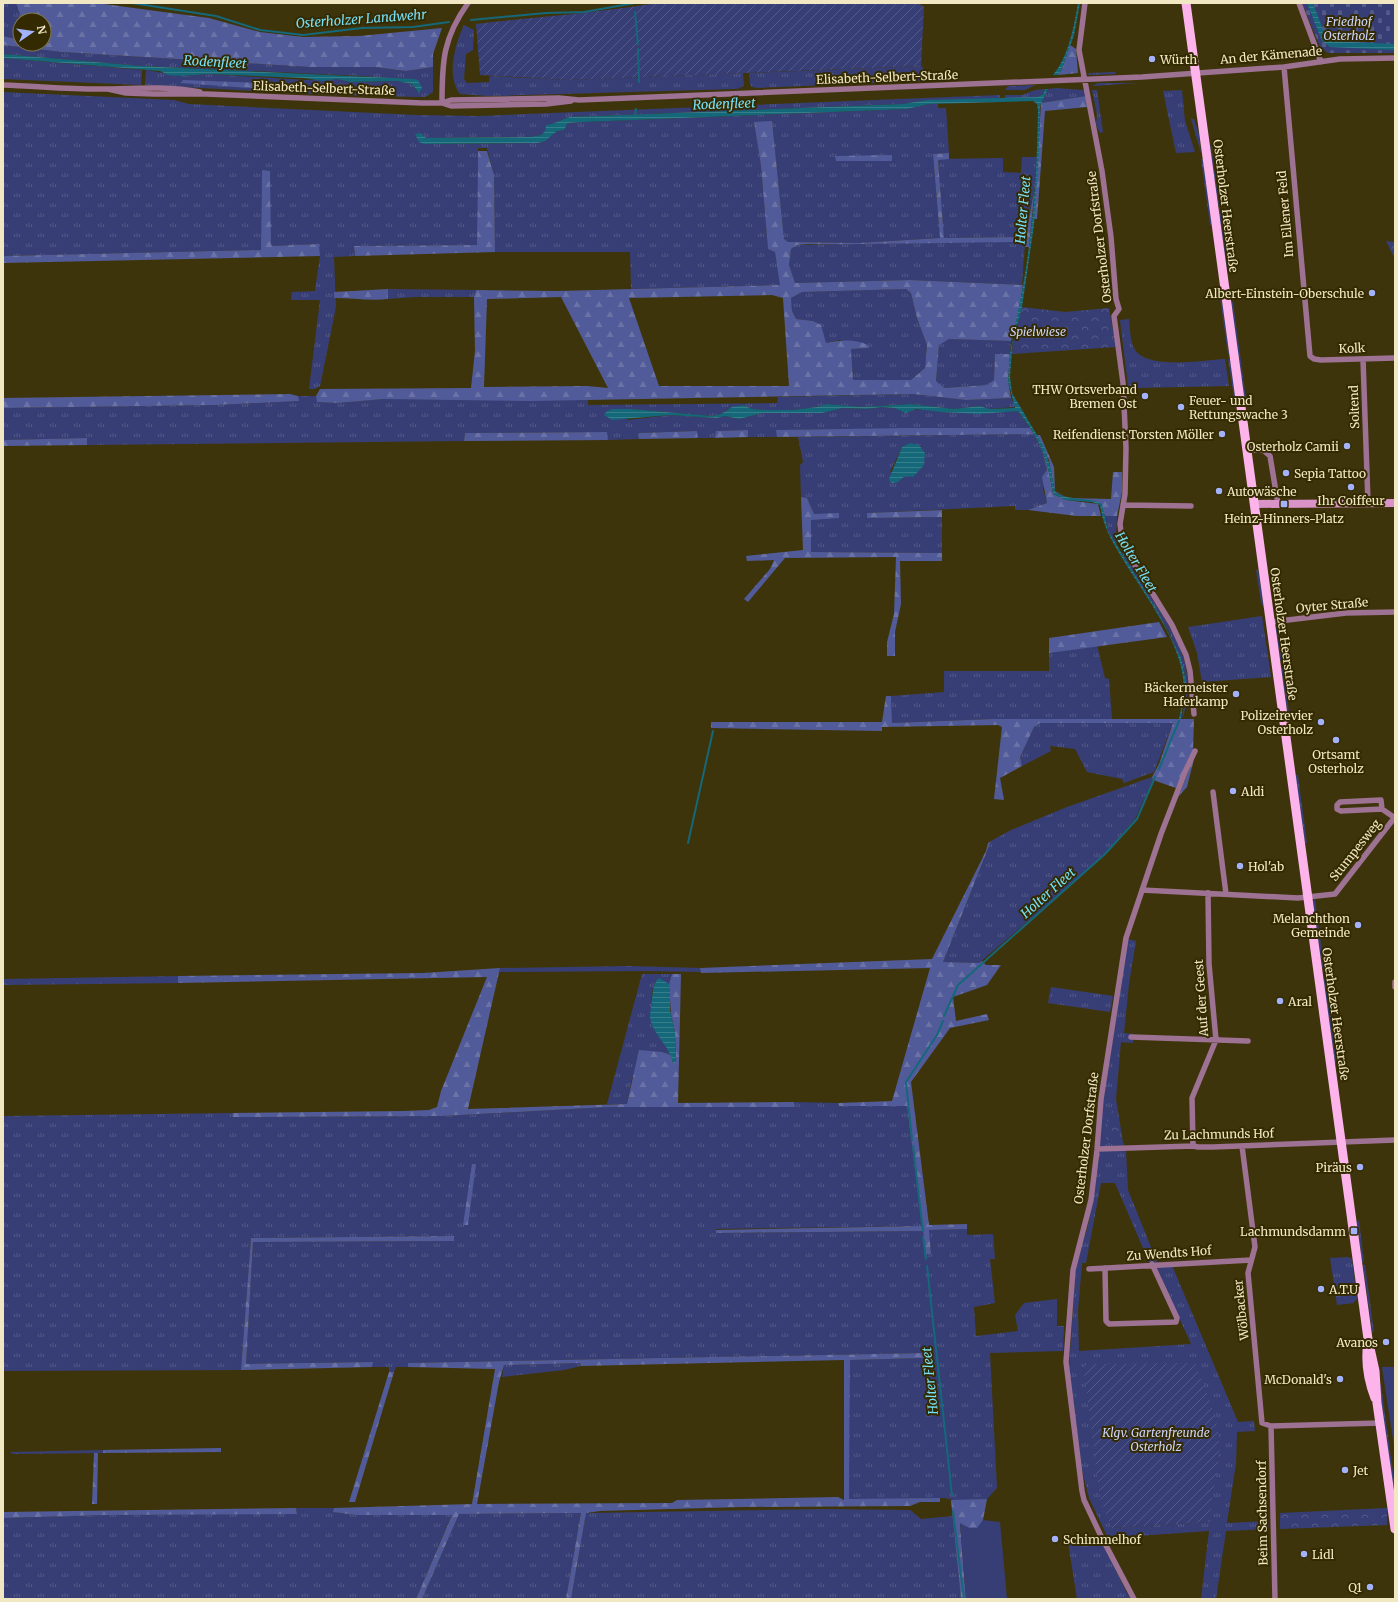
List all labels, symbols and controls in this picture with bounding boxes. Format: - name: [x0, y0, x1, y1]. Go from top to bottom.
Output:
- water label: Osterholzer Landwehr: [295, 6, 428, 32]
- north arrow: [12, 12, 52, 52]
- park label: Friedhof Osterholz: [1323, 14, 1376, 43]
- text: N: [34, 24, 50, 36]
- street label: An der Kämenade: [1218, 43, 1323, 67]
- water label: Rodenfleet: [183, 52, 247, 72]
- place label: Würth: [1159, 52, 1197, 67]
- marker: Würth: [1147, 54, 1157, 64]
- street label: Elisabeth-Selbert-Straße: [816, 67, 958, 87]
- street label: Elisabeth-Selbert-Straße: [253, 78, 395, 98]
- water label: Rodenfleet: [692, 94, 756, 114]
- street label: Osterholzer Heerstraße: [1210, 139, 1242, 273]
- street label: Osterholzer Dorfstraße: [1083, 170, 1115, 304]
- street label: Im Ellener Feld: [1274, 170, 1296, 258]
- water label: Holter Fleet: [1011, 175, 1034, 246]
- place label: Albert-Einstein-Oberschule: [1204, 286, 1364, 301]
- marker: Albert-Einstein-Oberschule: [1367, 288, 1377, 298]
- park label: Spielwiese: [1010, 324, 1066, 339]
- street label: Kolk: [1338, 340, 1366, 356]
- place label: THW Ortsverband Bremen Ost: [1032, 382, 1137, 411]
- street label: Soltend: [1346, 385, 1362, 429]
- marker: THW Ortsverband Bremen Ost: [1140, 391, 1150, 401]
- place label: Feuer- und Rettungswache 3: [1189, 393, 1288, 422]
- marker: Feuer- und Rettungswache 3: [1176, 402, 1186, 412]
- place label: Reifendienst Torsten Möller: [1053, 427, 1215, 442]
- marker: Reifendienst Torsten Möller: [1217, 429, 1227, 439]
- place label: Osterholz Camii: [1247, 439, 1339, 454]
- marker: Osterholz Camii: [1342, 441, 1352, 451]
- place label: Sepia Tattoo: [1294, 466, 1366, 481]
- marker: Sepia Tattoo: [1281, 468, 1291, 478]
- marker: Ihr Coiffeur: [1346, 482, 1356, 492]
- place label: Autowäsche: [1226, 484, 1297, 499]
- marker: Autowäsche: [1214, 486, 1224, 496]
- place label: Ihr Coiffeur: [1317, 493, 1385, 508]
- marker: Heinz-Hinners-Platz: [1279, 499, 1289, 509]
- place label: Heinz-Hinners-Platz: [1224, 511, 1344, 526]
- water label: Holter Fleet: [1111, 528, 1161, 596]
- street label: Osterholzer Heerstraße: [1267, 567, 1301, 701]
- street label: Oyter Straße: [1295, 594, 1369, 616]
- place label: Bäckermeister Haferkamp: [1144, 680, 1229, 709]
- marker: Bäckermeister Haferkamp: [1231, 689, 1241, 699]
- place label: Polizeirevier Osterholz: [1241, 708, 1314, 737]
- marker: Polizeirevier Osterholz: [1316, 717, 1326, 727]
- marker: Ortsamt Osterholz: [1331, 735, 1341, 745]
- place label: Ortsamt Osterholz: [1308, 747, 1364, 776]
- place label: Aldi: [1240, 784, 1265, 799]
- marker: Aldi: [1228, 786, 1238, 796]
- street label: Stumpesweg: [1326, 815, 1384, 884]
- place label: Hol'ab: [1248, 859, 1284, 874]
- marker: Hol'ab: [1235, 861, 1245, 871]
- water label: Holter Fleet: [1016, 864, 1079, 923]
- place label: Melanchthon Gemeinde: [1273, 911, 1350, 940]
- marker: Melanchthon Gemeinde: [1353, 920, 1363, 930]
- street label: Osterholzer Heerstraße: [1319, 947, 1353, 1081]
- street label: Auf der Geest: [1191, 959, 1211, 1038]
- place label: Aral: [1287, 994, 1312, 1009]
- marker: Aral: [1275, 996, 1285, 1006]
- street label: Osterholzer Dorfstraße: [1070, 1071, 1102, 1205]
- street label: Zu Lachmunds Hof: [1164, 1126, 1275, 1142]
- place label: Piräus: [1316, 1160, 1352, 1175]
- marker: Piräus: [1355, 1162, 1365, 1172]
- place label: Lachmundsdamm: [1240, 1224, 1346, 1239]
- marker: Lachmundsdamm: [1349, 1226, 1359, 1236]
- street label: Zu Wendts Hof: [1126, 1243, 1212, 1263]
- street label: Wölbacker: [1230, 1278, 1252, 1342]
- place label: A.T.U: [1328, 1282, 1358, 1297]
- marker: A.T.U: [1316, 1284, 1326, 1294]
- place label: Avanos: [1335, 1335, 1378, 1350]
- marker: Avanos: [1381, 1337, 1391, 1347]
- water label: Holter Fleet: [918, 1346, 942, 1417]
- place label: McDonald's: [1264, 1372, 1332, 1387]
- marker: McDonald's: [1335, 1374, 1345, 1384]
- park label: Klgv. Gartenfreunde Osterholz: [1101, 1425, 1210, 1454]
- street label: Beim Sachsendorf: [1254, 1460, 1270, 1566]
- place label: Jet: [1352, 1463, 1368, 1478]
- marker: Jet: [1340, 1465, 1350, 1475]
- place label: Schimmelhof: [1063, 1532, 1142, 1547]
- marker: Schimmelhof: [1050, 1534, 1060, 1544]
- place label: Lidl: [1312, 1547, 1335, 1562]
- marker: Lidl: [1299, 1549, 1309, 1559]
- place label: Q1: [1348, 1580, 1363, 1595]
- marker: Q1: [1365, 1582, 1375, 1592]

